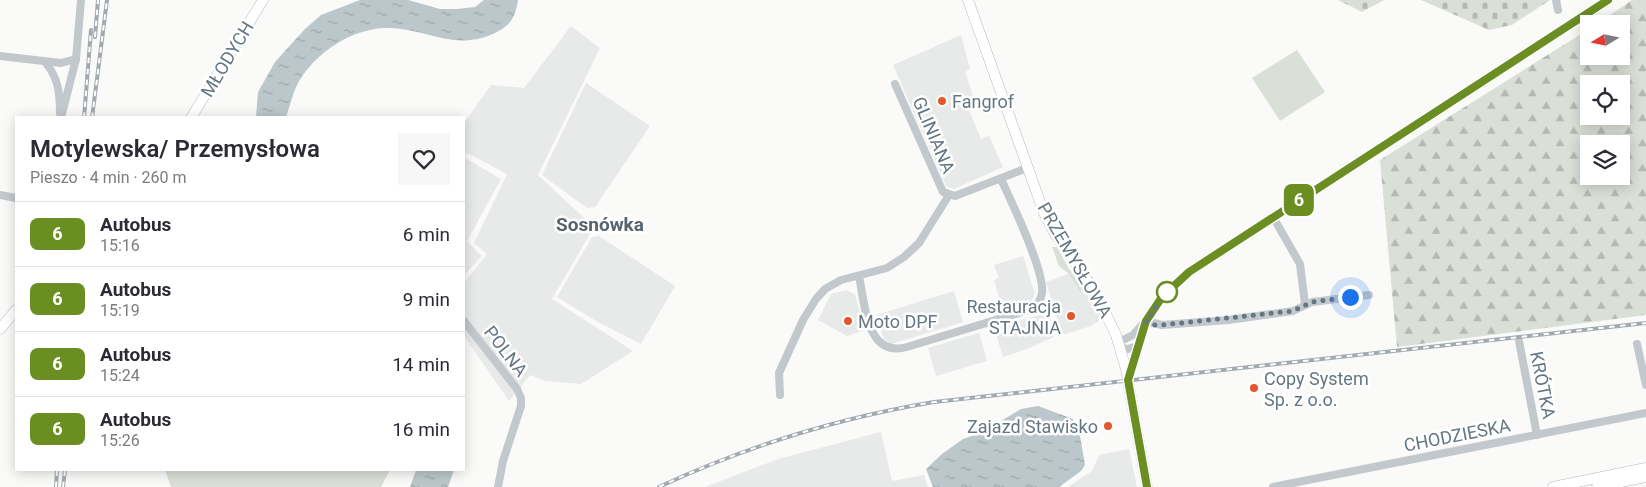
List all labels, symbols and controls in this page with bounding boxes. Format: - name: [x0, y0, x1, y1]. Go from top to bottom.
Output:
- north arrow: [1580, 15, 1630, 65]
- map controls: [1580, 15, 1630, 185]
- street label: MŁODYCH: [196, 17, 258, 101]
- button: locate: [1580, 75, 1630, 125]
- place label: Fangrof: [952, 91, 1015, 112]
- street label: GLINIANA: [908, 94, 960, 177]
- marker: Fangrof: [936, 95, 948, 107]
- button: heart: [398, 133, 450, 185]
- text: Motylewska/ Przemysłowa: [30, 135, 320, 163]
- button: layers: [1580, 135, 1630, 185]
- text: Pieszo · 4 min · 260 m: [30, 168, 187, 187]
- line badge: 6: [1283, 184, 1315, 216]
- text: 6: [1294, 189, 1304, 210]
- street label: PRZEMYSŁOWA: [1033, 199, 1117, 322]
- text: Autobus: [100, 213, 171, 236]
- district label: Sosnówka: [556, 213, 644, 236]
- text: 6: [52, 223, 63, 244]
- text: 6 min: [403, 223, 450, 246]
- text: 15:16: [100, 236, 140, 255]
- text: Autobus: [100, 278, 171, 301]
- unlabelled marker: [1156, 281, 1178, 303]
- your location: [1338, 285, 1363, 310]
- text: 6: [52, 288, 63, 309]
- text: 9 min: [403, 288, 450, 311]
- place label: Restauracja STAJNIA: [966, 296, 1061, 338]
- text: 15:19: [100, 301, 140, 320]
- marker: Restauracja STAJNIA: [1065, 310, 1077, 322]
- place label: Moto DPF: [858, 311, 938, 332]
- marker: Moto DPF: [842, 315, 854, 327]
- street label: POLNA: [480, 322, 532, 381]
- text: Autobus: [100, 343, 171, 366]
- street label: KRÓTKA: [1526, 349, 1560, 421]
- text: 6: [52, 353, 63, 374]
- text: 14 min: [392, 353, 450, 376]
- text: 15:24: [100, 366, 140, 385]
- place label: Copy System Sp. z o.o.: [1264, 368, 1369, 410]
- marker: Copy System Sp. z o.o.: [1248, 382, 1260, 394]
- text: Autobus: [100, 408, 171, 431]
- street label: CHODZIESKA: [1402, 414, 1512, 456]
- place label: Zajazd Stawisko: [967, 416, 1098, 437]
- text: 6: [52, 418, 63, 439]
- text: 16 min: [392, 418, 450, 441]
- marker: Zajazd Stawisko: [1102, 420, 1114, 432]
- text: 15:26: [100, 431, 140, 450]

